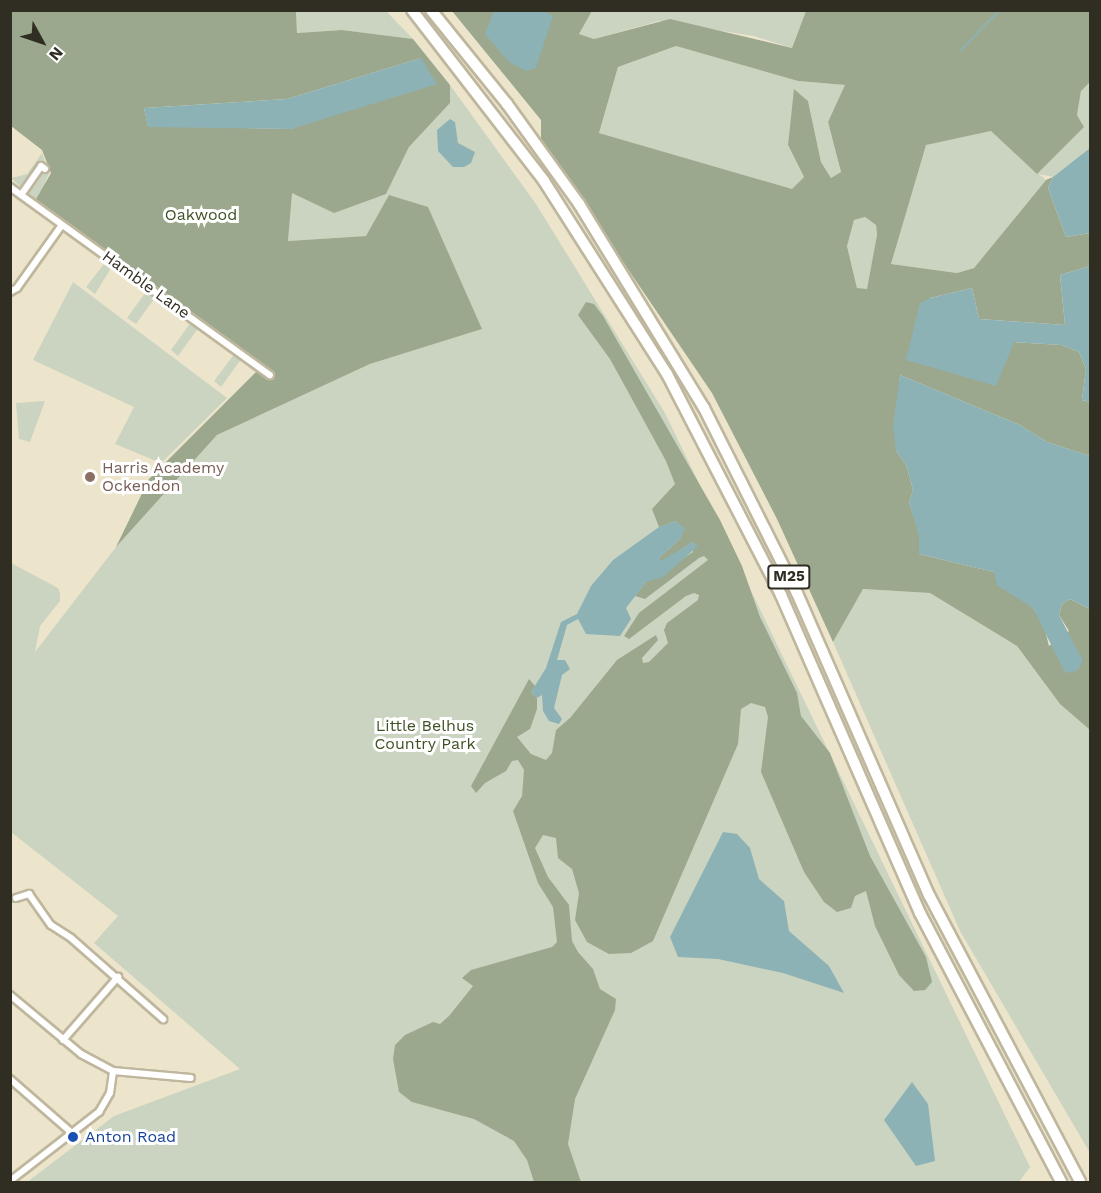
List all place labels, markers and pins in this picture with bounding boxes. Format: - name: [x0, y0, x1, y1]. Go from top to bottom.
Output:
- place label: Harris Academy Ockendon: [102, 458, 225, 496]
- marker: Harris Academy Ockendon: [83, 470, 97, 484]
- place label: Anton Road: [85, 1127, 176, 1147]
- marker: Anton Road: [66, 1130, 80, 1144]

